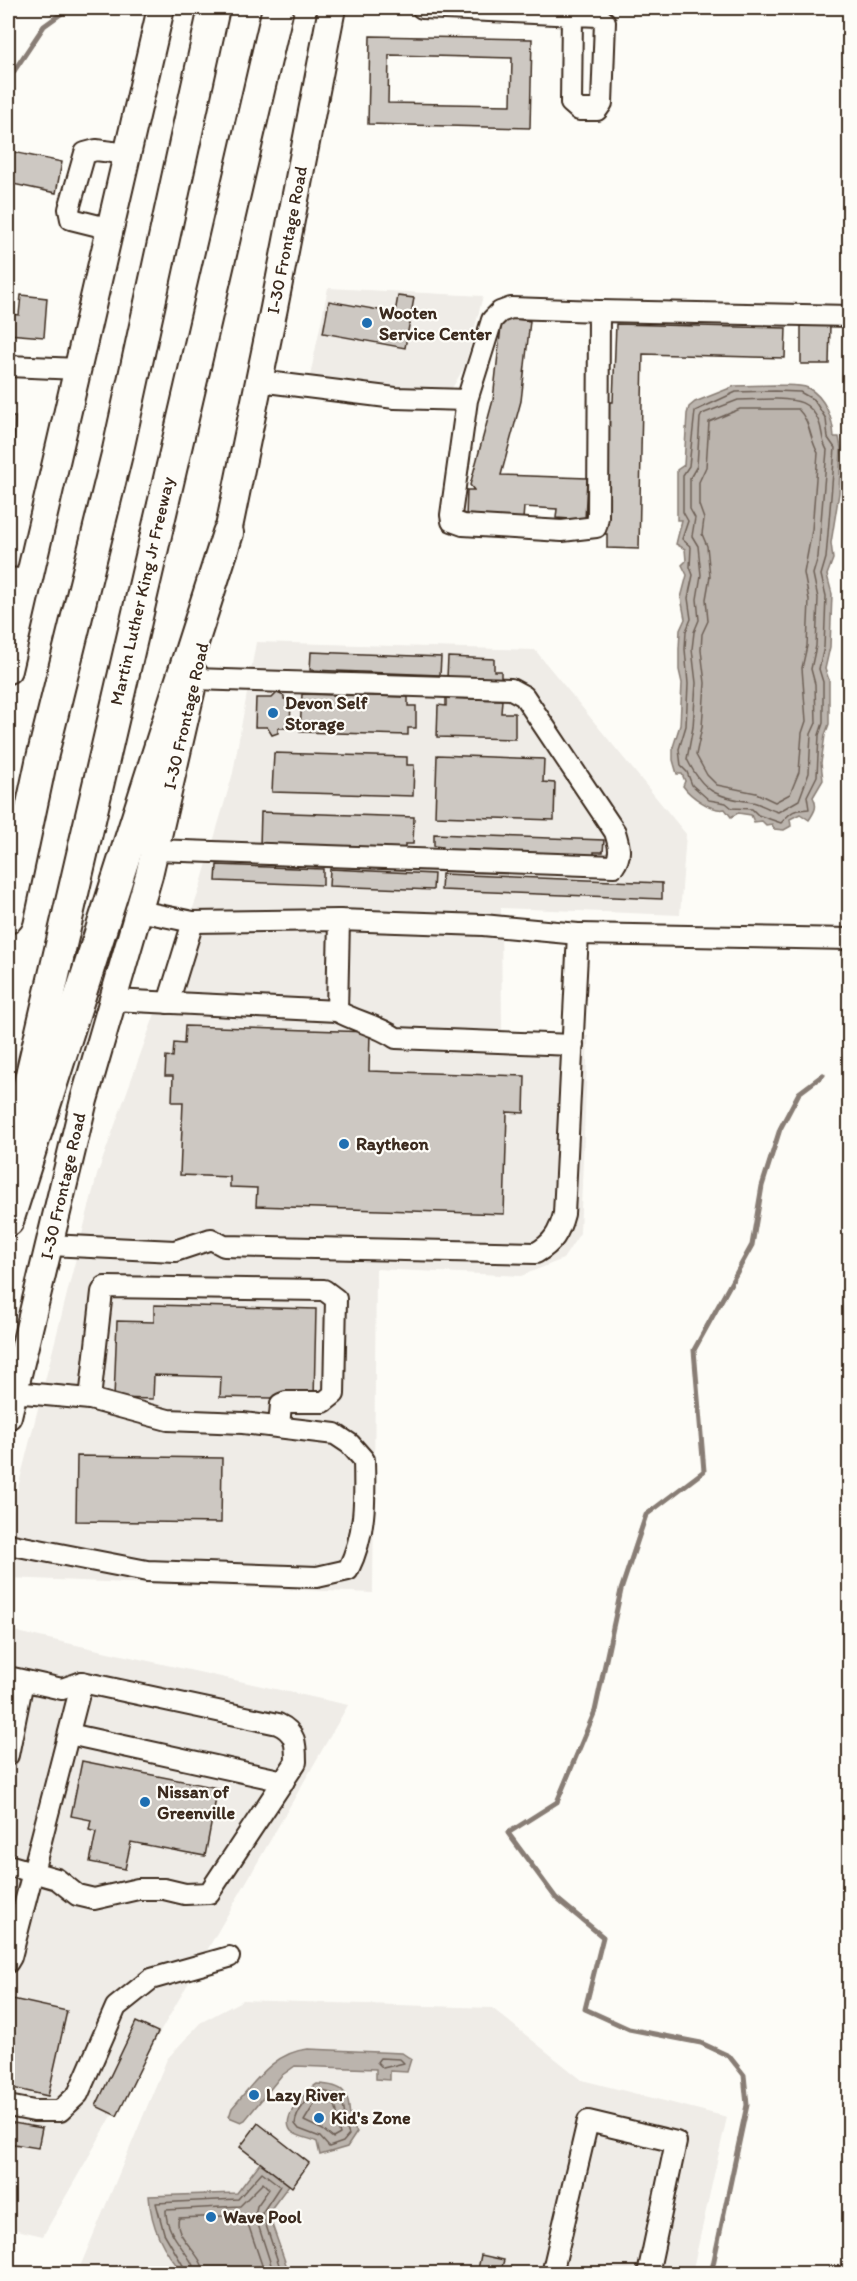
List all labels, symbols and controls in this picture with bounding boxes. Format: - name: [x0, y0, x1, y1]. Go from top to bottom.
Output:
- street label: I-30 Frontage Road: [262, 164, 312, 316]
- place label: Wooten Service Center: [379, 302, 493, 345]
- marker: Wooten Service Center: [360, 316, 374, 330]
- street label: Martin Luther King Jr Freeway: [105, 474, 179, 707]
- street label: I-30 Frontage Road: [158, 640, 214, 792]
- place label: Devon Self Storage: [285, 692, 369, 735]
- marker: Devon Self Storage: [266, 706, 280, 720]
- street label: I-30 Frontage Road: [35, 1110, 91, 1262]
- place label: Raytheon: [356, 1133, 430, 1155]
- marker: Raytheon: [337, 1137, 351, 1151]
- place label: Nissan of Greenville: [157, 1781, 235, 1824]
- marker: Nissan of Greenville: [138, 1795, 152, 1809]
- place label: Lazy River: [266, 2084, 346, 2106]
- marker: Lazy River: [247, 2088, 261, 2102]
- place label: Kid's Zone: [331, 2107, 411, 2129]
- marker: Kid's Zone: [312, 2111, 326, 2125]
- place label: Wave Pool: [223, 2206, 303, 2228]
- marker: Wave Pool: [204, 2210, 218, 2224]

